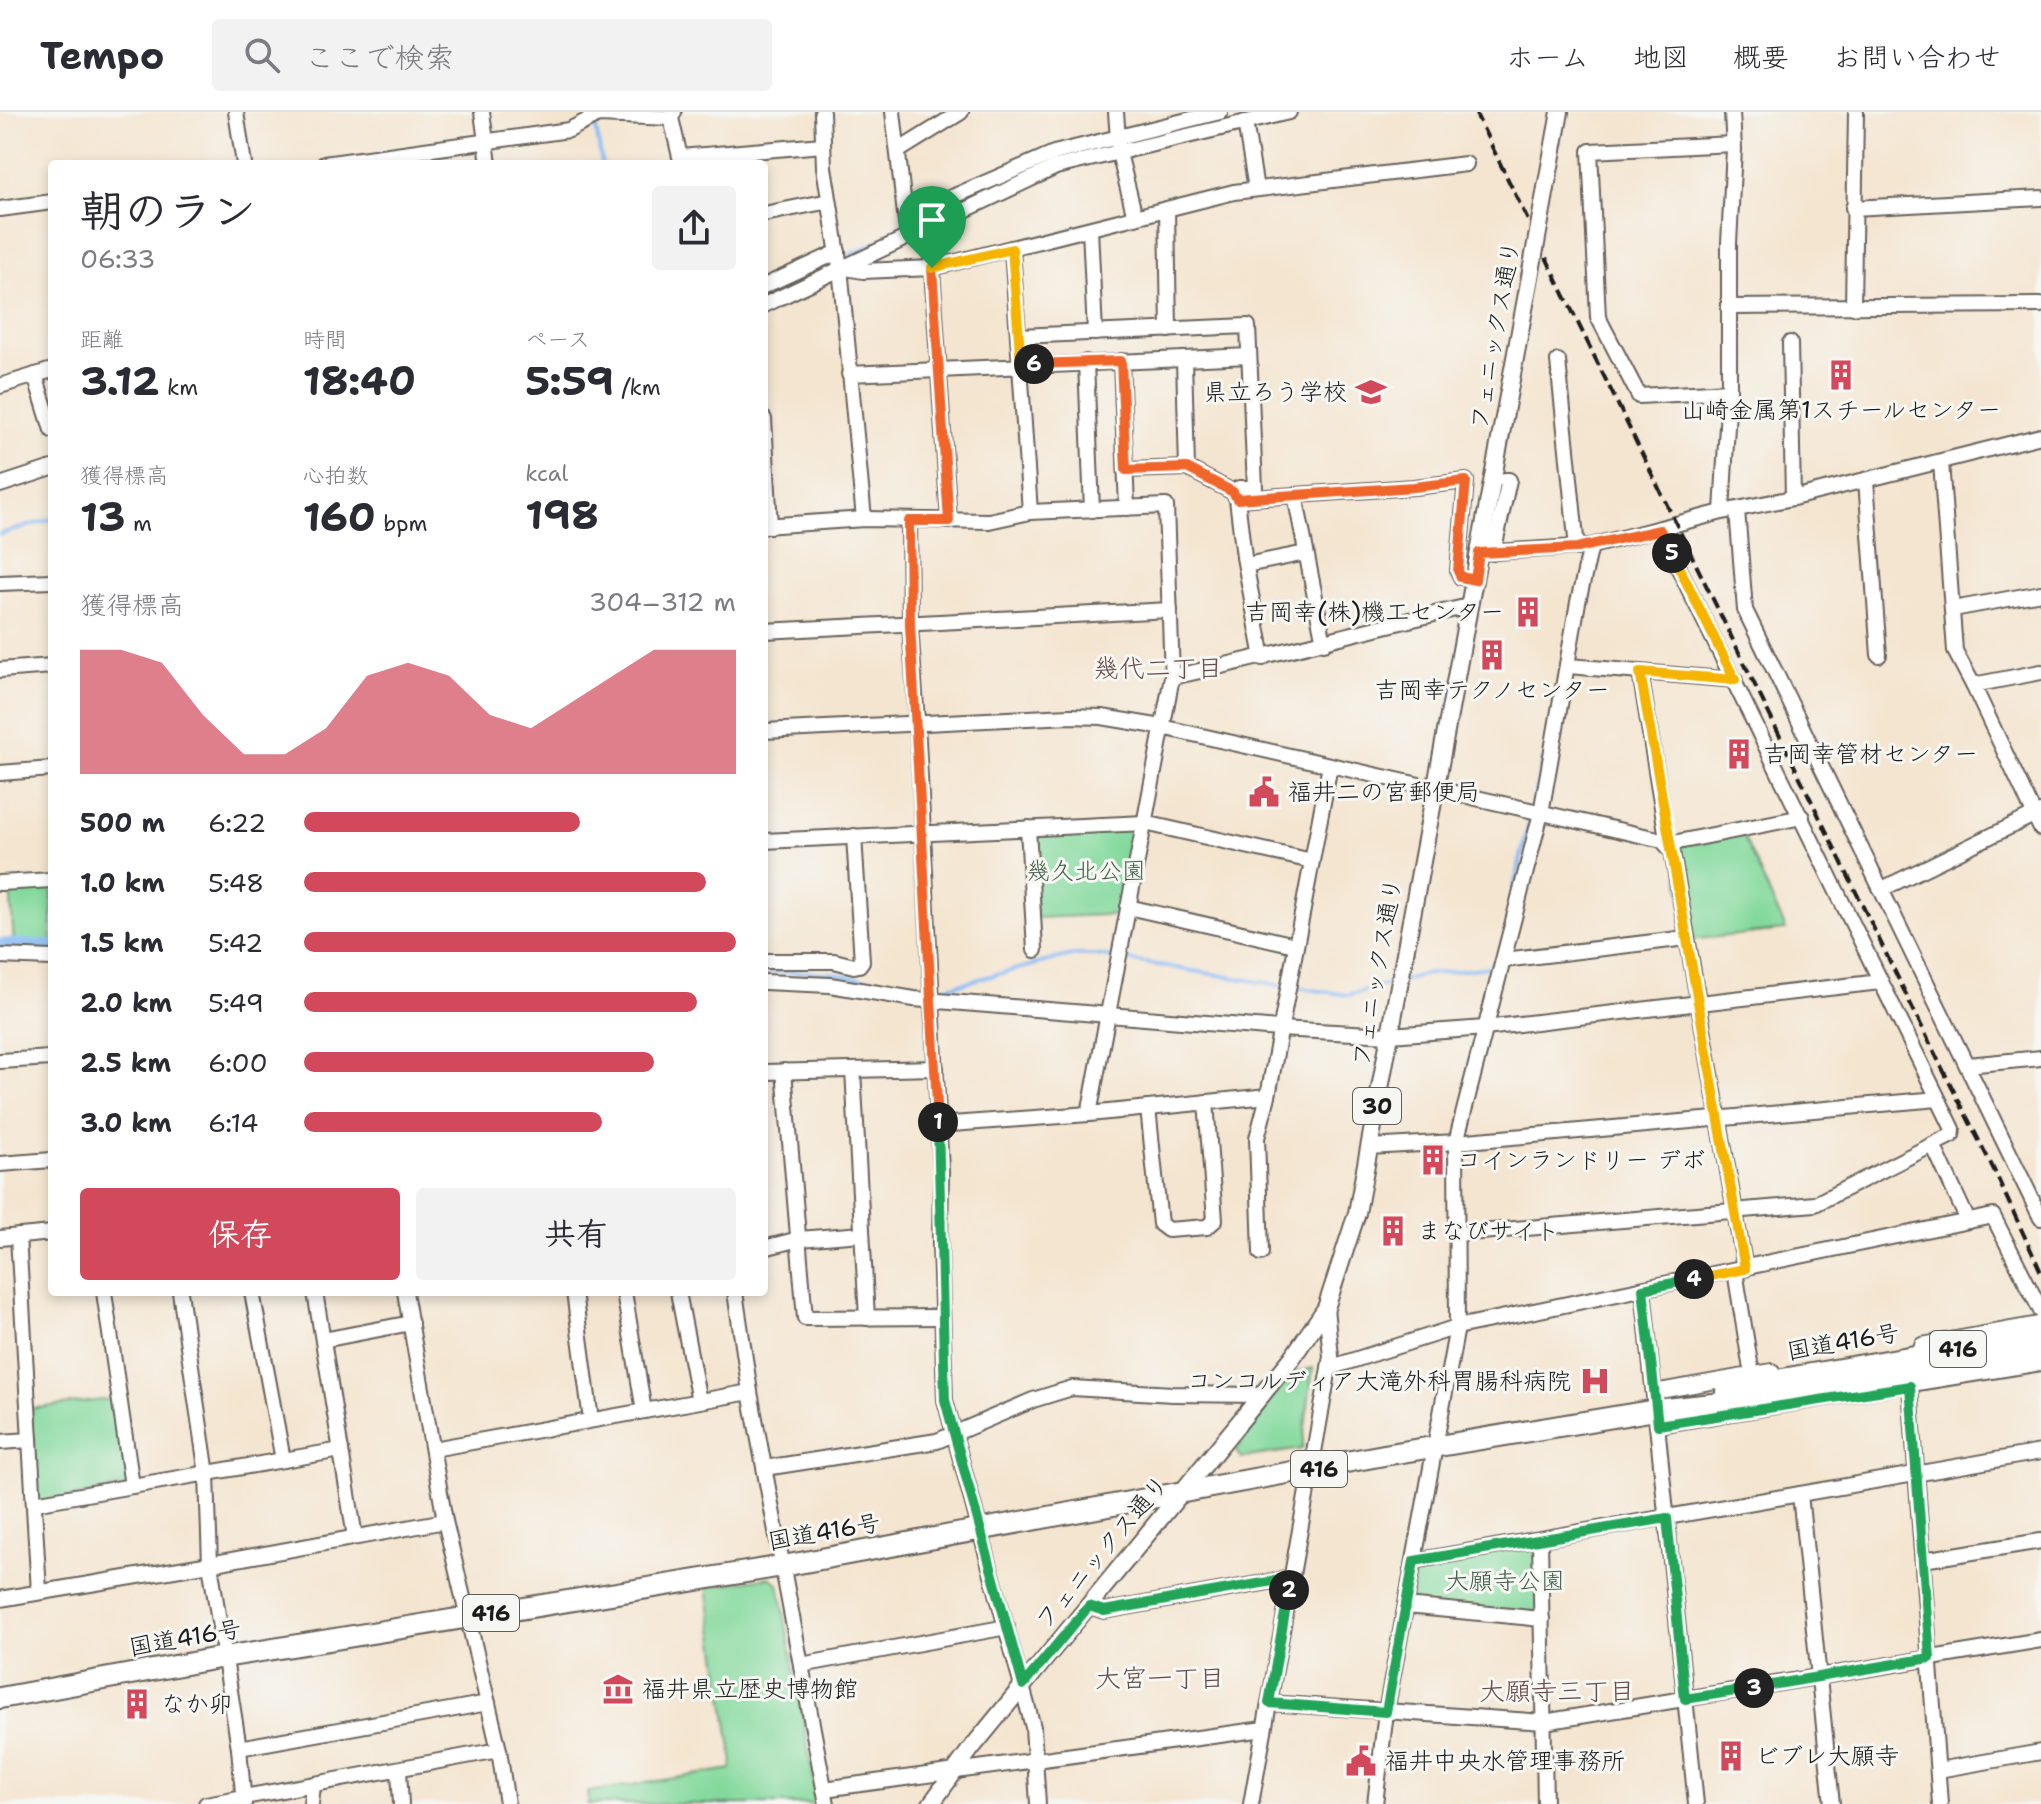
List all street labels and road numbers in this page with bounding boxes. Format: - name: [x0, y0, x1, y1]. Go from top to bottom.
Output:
- street label: フェニックス通り: [1463, 238, 1527, 432]
- street label: フェニックス通り: [1345, 875, 1409, 1069]
- road number: 30: [1353, 1088, 1401, 1124]
- street label: 国道416号: [1784, 1316, 1902, 1368]
- road number: 416: [1930, 1331, 1986, 1367]
- road number: 416: [1291, 1451, 1347, 1487]
- street label: フェニックス通り: [1028, 1468, 1176, 1636]
- street label: 国道416号: [765, 1506, 883, 1558]
- road number: 416: [463, 1595, 519, 1631]
- street label: 国道416号: [126, 1612, 244, 1664]

